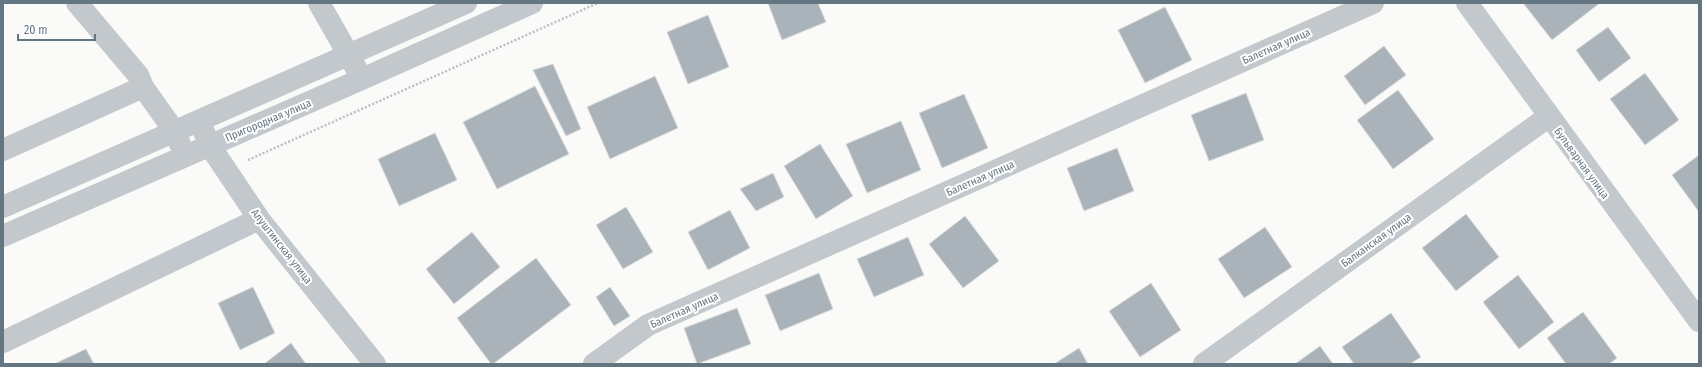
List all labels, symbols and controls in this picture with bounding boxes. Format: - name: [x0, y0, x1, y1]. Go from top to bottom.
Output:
- scale bar: [18, 16, 95, 42]
- text: 20 m: [24, 23, 48, 37]
- street label: Балетная улица: [1240, 26, 1312, 67]
- street label: Пригородная улица: [223, 96, 313, 144]
- street label: Бульварная улица: [1551, 125, 1612, 201]
- street label: Балетная улица: [944, 158, 1016, 199]
- street label: Алуштинская улица: [248, 206, 315, 286]
- street label: Балканская улица: [1339, 211, 1414, 270]
- street label: Балетная улица: [648, 290, 720, 331]

